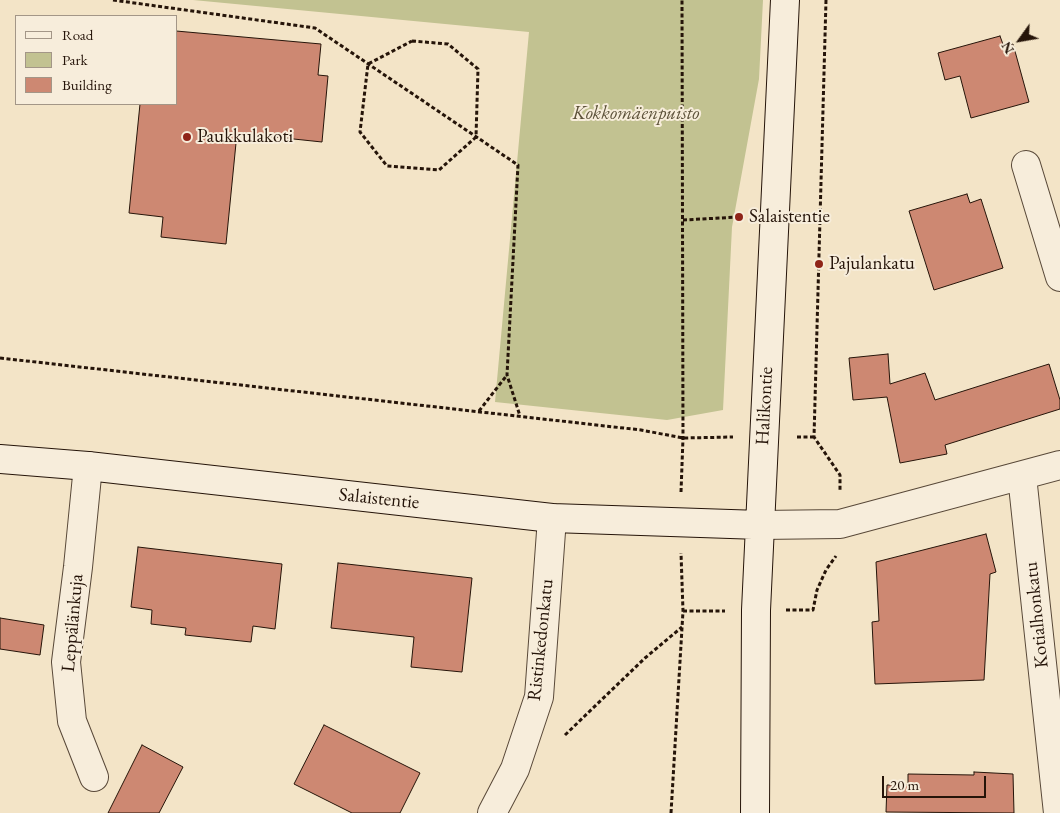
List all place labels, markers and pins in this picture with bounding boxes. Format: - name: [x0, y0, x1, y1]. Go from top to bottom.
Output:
- place label: Paukkulakoti: [197, 126, 293, 148]
- marker: Paukkulakoti: [181, 131, 193, 143]
- place label: Salaistentie: [749, 206, 830, 228]
- marker: Salaistentie: [733, 211, 745, 223]
- place label: Pajulankatu: [829, 253, 915, 275]
- marker: Pajulankatu: [813, 258, 825, 270]

